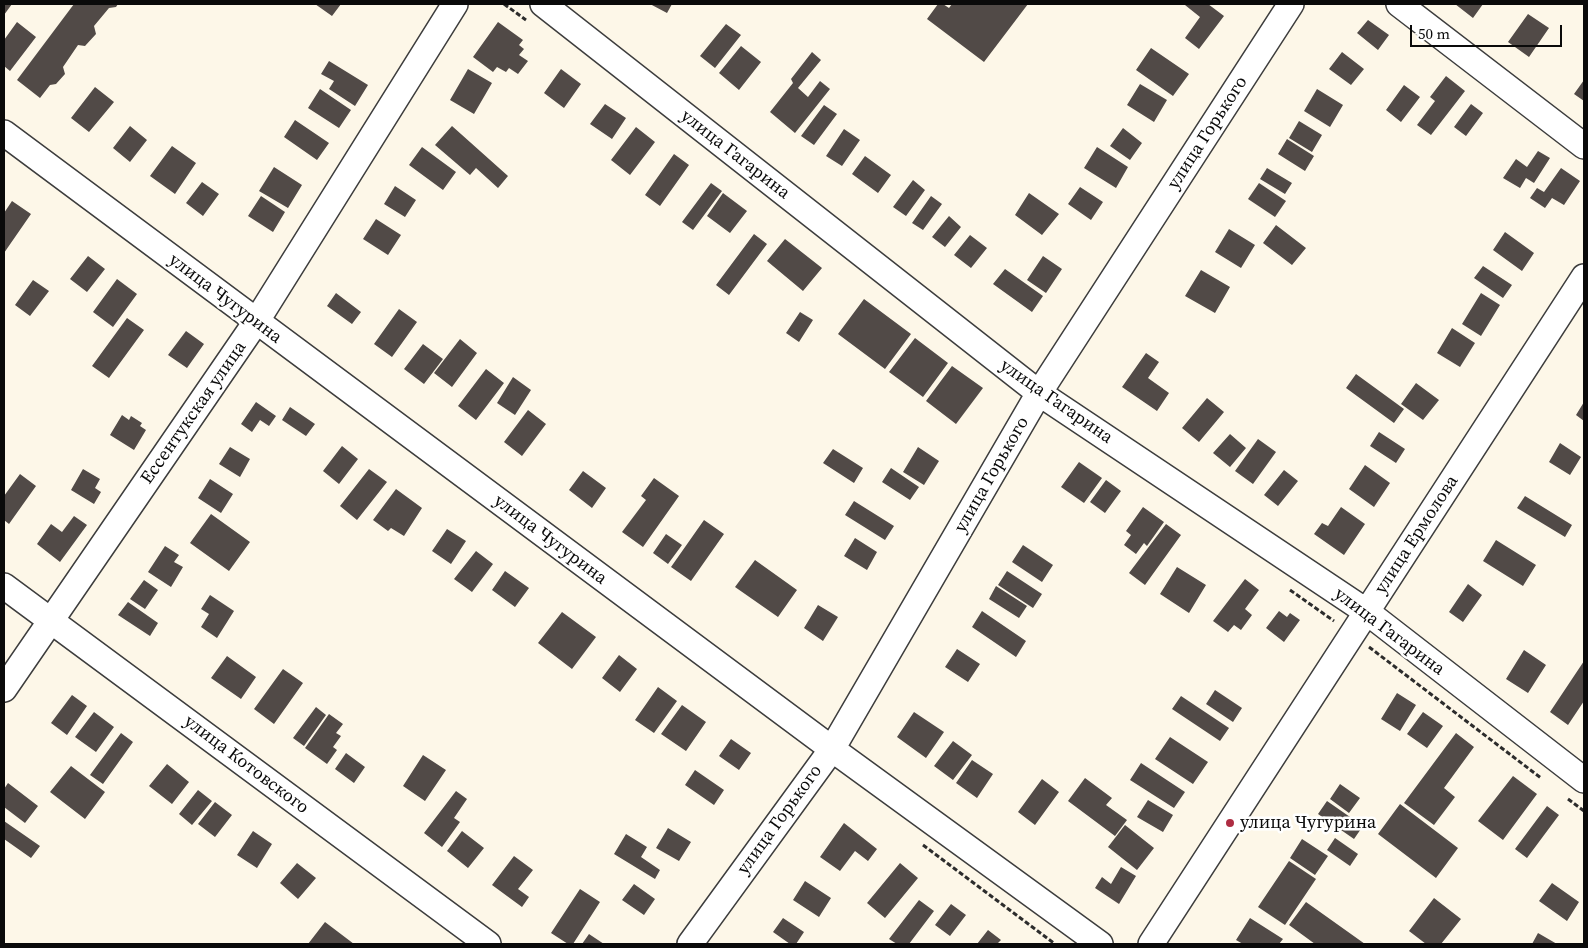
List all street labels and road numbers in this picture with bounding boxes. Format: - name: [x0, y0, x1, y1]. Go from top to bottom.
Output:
- street label: улица Горького: [1163, 72, 1253, 194]
- street label: улица Гагарина: [676, 106, 794, 204]
- street label: улица Чугурина: [164, 249, 286, 349]
- street label: Ессентукская улица: [137, 337, 251, 489]
- street label: улица Гагарина: [995, 355, 1117, 449]
- street label: улица Горького: [950, 413, 1034, 537]
- street label: улица Ермолова: [1371, 472, 1463, 598]
- street label: улица Чугурина: [489, 490, 611, 590]
- street label: улица Гагарина: [1329, 583, 1449, 681]
- street label: улица Котовского: [179, 711, 313, 819]
- street label: улица Горького: [733, 761, 827, 879]

